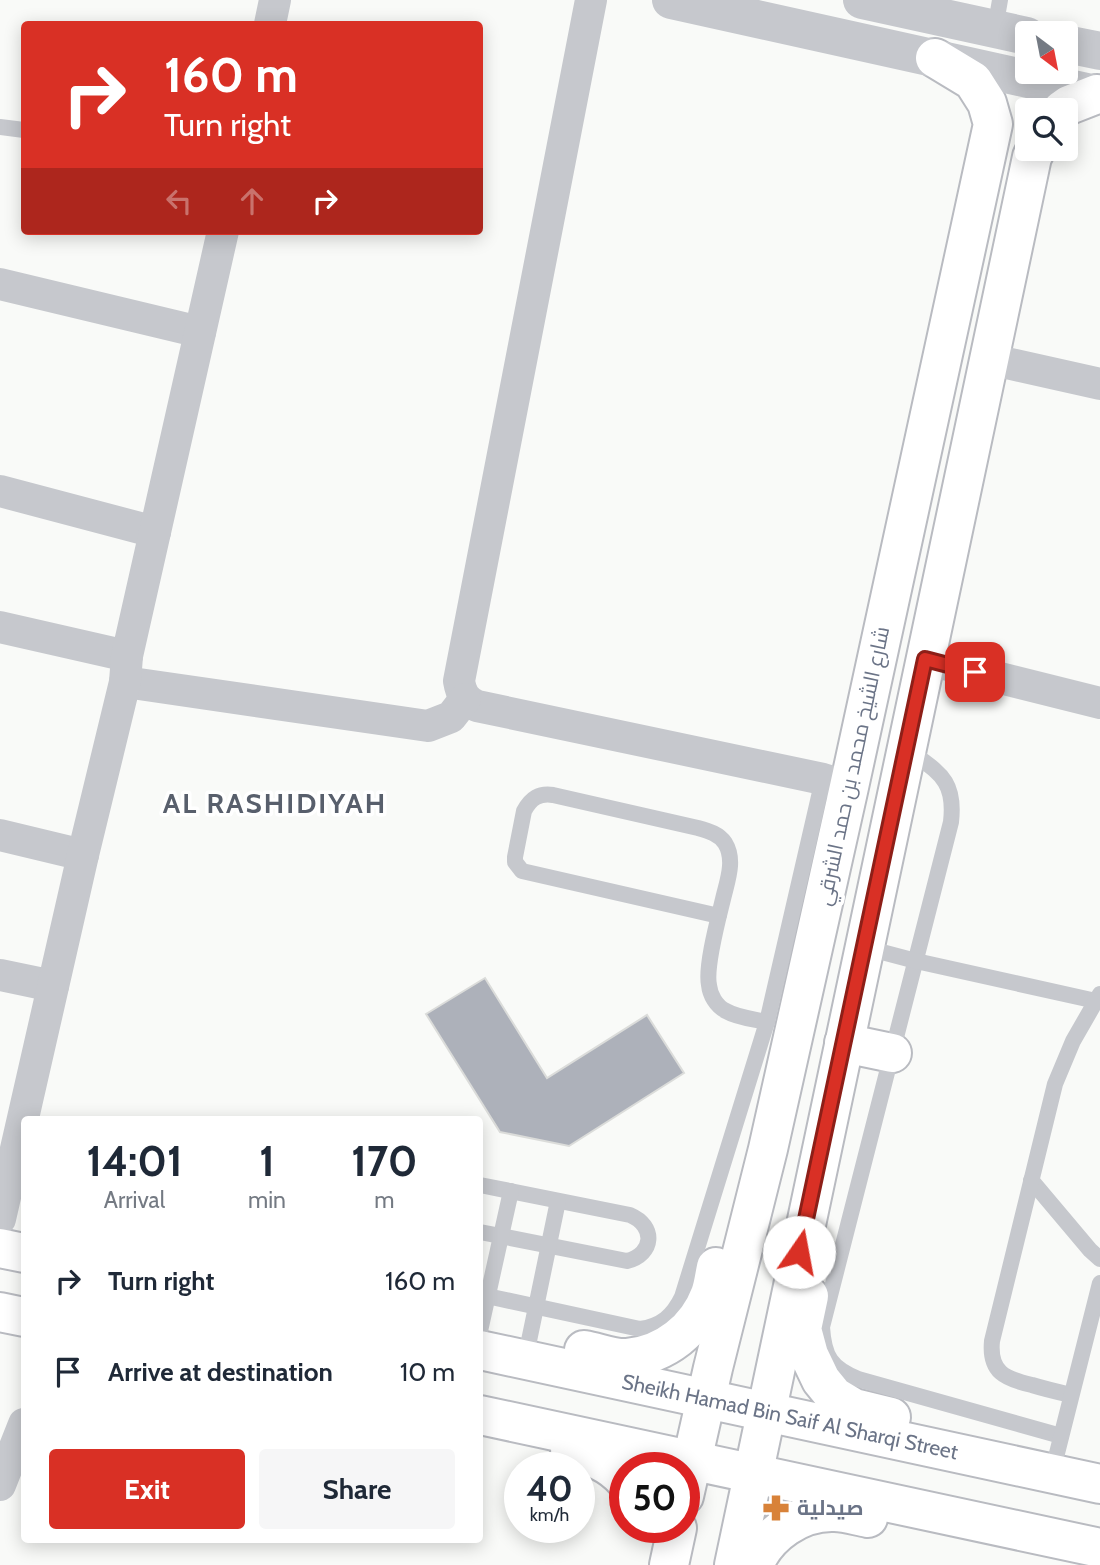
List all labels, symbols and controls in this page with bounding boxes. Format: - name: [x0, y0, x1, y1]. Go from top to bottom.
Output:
- north arrow: [1015, 21, 1078, 84]
- map controls: [1015, 21, 1078, 161]
- text: 160 m: [164, 45, 298, 104]
- icon: right: [49, 49, 140, 140]
- button: search: [1015, 98, 1078, 161]
- text: Turn right: [164, 105, 291, 144]
- icon: left: [160, 182, 198, 220]
- icon: ahead: [233, 182, 271, 220]
- icon: right: [306, 182, 344, 220]
- street label: شارع الشيخ محمد بن حمد الشرقي: [811, 624, 898, 909]
- pin: [945, 642, 1005, 702]
- icon: arrive: [956, 653, 994, 691]
- district label: AL RASHIDIYAH: [163, 786, 387, 820]
- text: 14:01: [86, 1135, 183, 1187]
- text: 1: [259, 1135, 275, 1187]
- text: 170: [351, 1135, 418, 1187]
- text: Arrival: [104, 1186, 165, 1214]
- text: min: [248, 1186, 286, 1214]
- text: m: [374, 1186, 395, 1214]
- position arrow: [762, 1215, 836, 1289]
- icon: right: [49, 1262, 87, 1300]
- text: Turn right: [108, 1265, 214, 1297]
- text: 160 m: [385, 1265, 455, 1297]
- icon: arrive: [49, 1353, 87, 1391]
- text: Arrive at destination: [108, 1356, 333, 1388]
- text: 10 m: [400, 1356, 455, 1388]
- street label: Sheikh Hamad Bin Saif Al Sharqi Street: [620, 1369, 960, 1464]
- button: Exit: [49, 1449, 245, 1529]
- button: Share: [259, 1449, 455, 1529]
- speed limit sign: 50: [609, 1452, 700, 1543]
- text: 40: [526, 1467, 573, 1510]
- pharmacy icon: صيدلية: [761, 1493, 791, 1523]
- place label: صيدلية: [797, 1495, 864, 1520]
- text: km/h: [530, 1504, 569, 1526]

